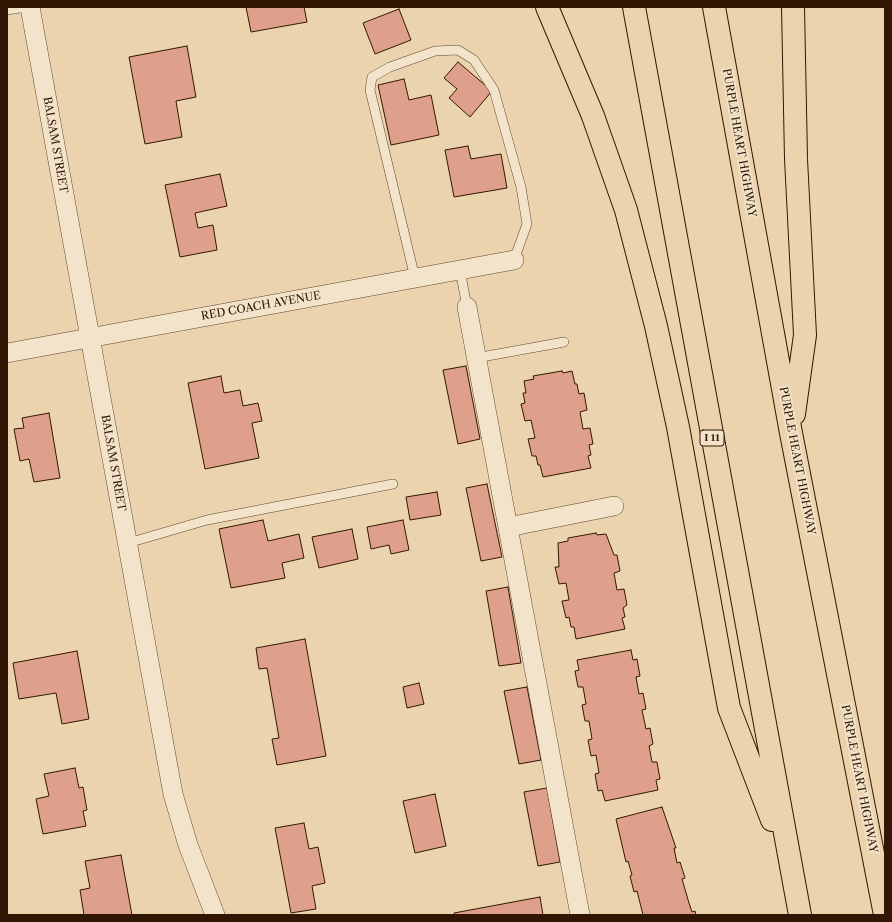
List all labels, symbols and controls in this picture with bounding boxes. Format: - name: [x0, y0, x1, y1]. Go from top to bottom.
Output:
- street label: PURPLE HEART HIGHWAY: [719, 68, 759, 218]
- street label: BALSAM STREET: [40, 96, 70, 194]
- street label: RED COACH AVENUE: [200, 289, 322, 323]
- street label: PURPLE HEART HIGHWAY: [776, 386, 818, 536]
- street label: BALSAM STREET: [98, 414, 128, 512]
- road number: I 11: [700, 430, 724, 446]
- street label: PURPLE HEART HIGHWAY: [838, 704, 880, 854]

